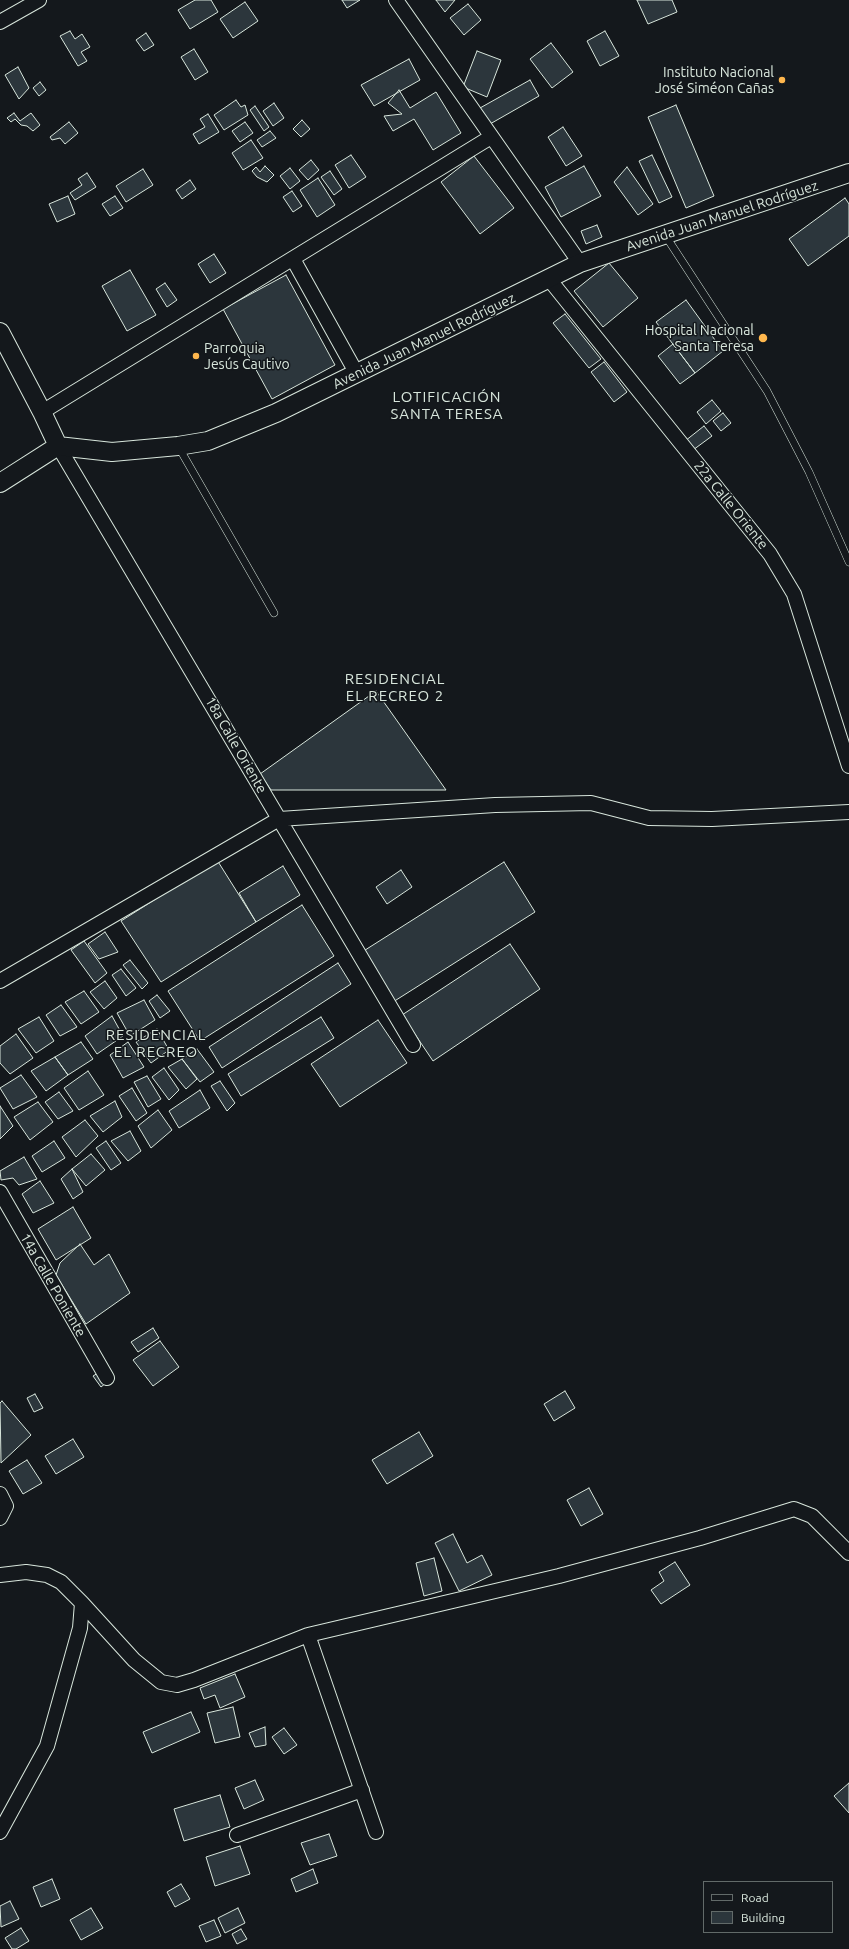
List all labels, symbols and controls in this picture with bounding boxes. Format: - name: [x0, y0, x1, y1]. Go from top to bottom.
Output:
- place label: Instituto Nacional José Siméon Cañas: [655, 64, 774, 96]
- marker: Instituto Nacional José Siméon Cañas: [777, 75, 787, 85]
- street label: Avenida Juan Manuel Rodríguez: [624, 177, 820, 255]
- street label: Avenida Juan Manuel Rodríguez: [330, 289, 518, 393]
- place label: Hospital Nacional Santa Teresa: [645, 322, 754, 354]
- marker: Hospital Nacional Santa Teresa: [757, 332, 769, 344]
- place label: Parroquia Jesús Cautivo: [204, 340, 290, 372]
- marker: Parroquia Jesús Cautivo: [191, 351, 201, 361]
- district label: LOTIFICACIÓN SANTA TERESA: [390, 388, 504, 423]
- street label: 22a Calle Oriente: [690, 457, 772, 553]
- district label: RESIDENCIAL EL RECREO 2: [345, 670, 445, 705]
- street label: 18a Calle Oriente: [202, 694, 270, 796]
- district label: RESIDENCIAL EL RECREO: [106, 1026, 206, 1061]
- street label: 14a Calle Poniente: [16, 1230, 90, 1340]
- legend: [703, 1881, 833, 1933]
- text: Road: [741, 1891, 769, 1904]
- text: Building: [741, 1911, 785, 1924]

